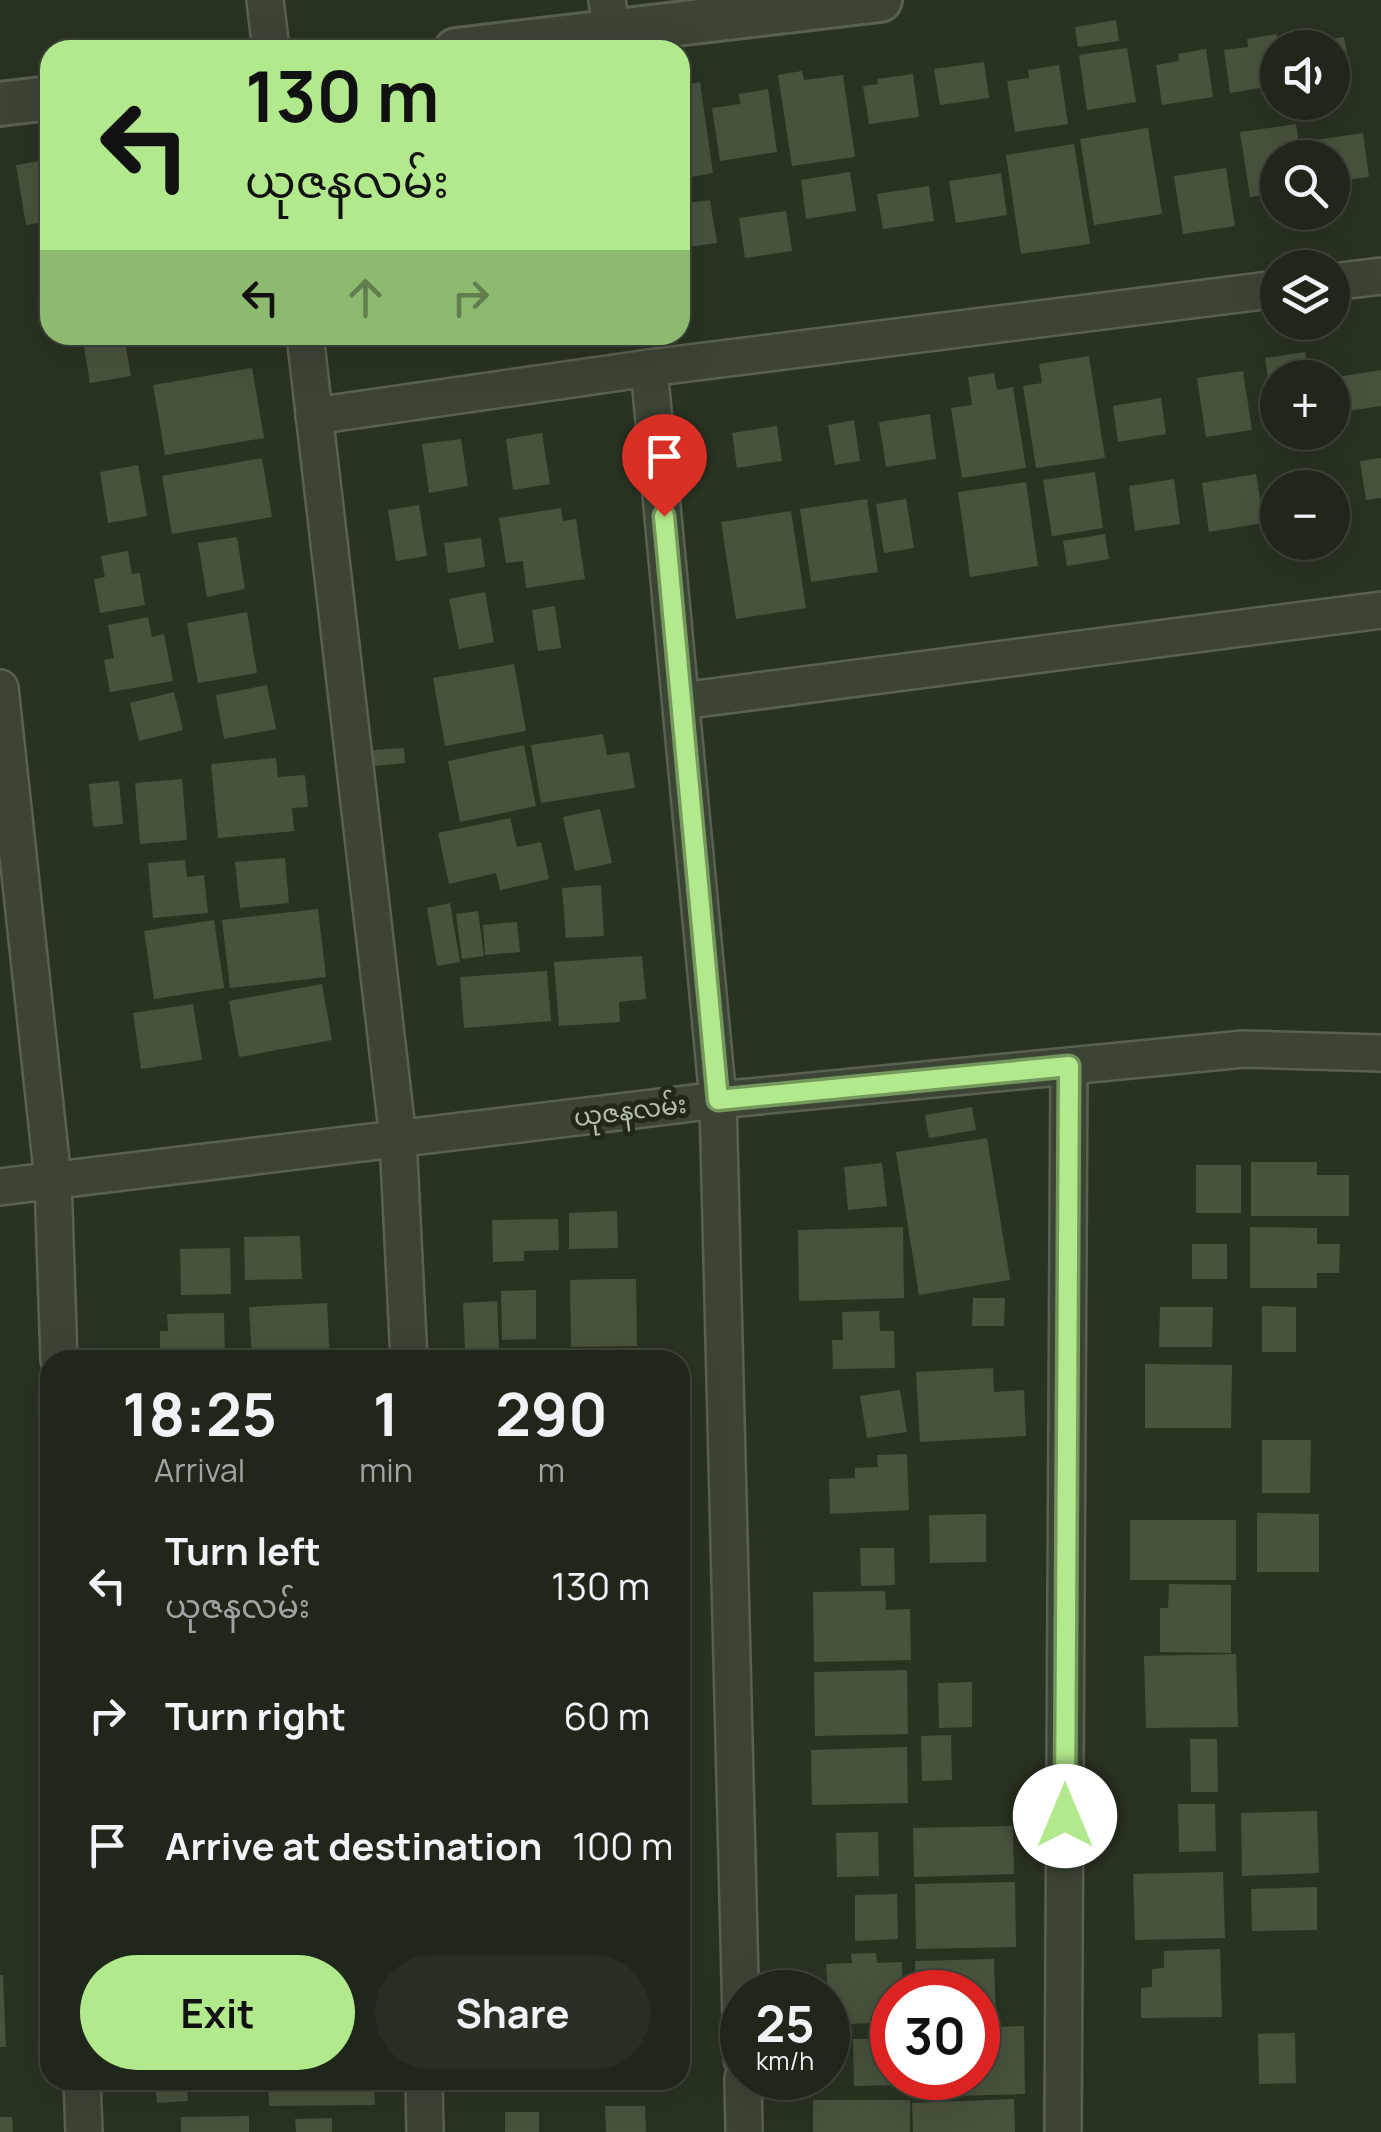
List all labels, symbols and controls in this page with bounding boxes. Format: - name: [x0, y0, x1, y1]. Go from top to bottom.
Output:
- map controls: [1260, 30, 1350, 560]
- button: sound: [1260, 30, 1350, 120]
- text: 130 m: [245, 47, 439, 143]
- icon: left: [80, 80, 210, 210]
- button: search: [1260, 140, 1350, 230]
- text: ယုဇနလမ်း: [245, 150, 449, 212]
- button: layers: [1260, 250, 1350, 340]
- icon: left: [233, 270, 288, 325]
- icon: ahead: [338, 270, 393, 325]
- icon: right: [443, 270, 498, 325]
- button: +: [1260, 360, 1350, 450]
- pin: [622, 414, 707, 517]
- icon: arrive: [637, 429, 692, 484]
- button: −: [1260, 470, 1350, 560]
- street label: ယုဇနလမ်း: [572, 1086, 689, 1138]
- text: 18:25: [122, 1372, 277, 1454]
- text: 1: [373, 1372, 399, 1454]
- text: 290: [495, 1372, 608, 1454]
- text: Arrival: [154, 1448, 245, 1492]
- text: min: [359, 1448, 413, 1492]
- text: m: [538, 1448, 565, 1492]
- text: Turn left: [165, 1524, 321, 1576]
- icon: left: [80, 1558, 135, 1613]
- text: 130 m: [551, 1559, 650, 1611]
- text: ယုဇနလမ်း: [165, 1584, 310, 1628]
- icon: right: [80, 1688, 135, 1743]
- text: Turn right: [165, 1689, 346, 1741]
- text: 60 m: [563, 1689, 650, 1741]
- position arrow: [1013, 1764, 1117, 1868]
- icon: arrive: [80, 1818, 135, 1873]
- text: Arrive at destination: [165, 1819, 542, 1871]
- text: 100 m: [572, 1819, 673, 1871]
- button: Exit: [80, 1955, 355, 2070]
- button: Share: [375, 1955, 650, 2070]
- speed limit sign: 30: [870, 1970, 1000, 2100]
- text: 25: [755, 1989, 815, 2057]
- text: km/h: [756, 2043, 814, 2078]

